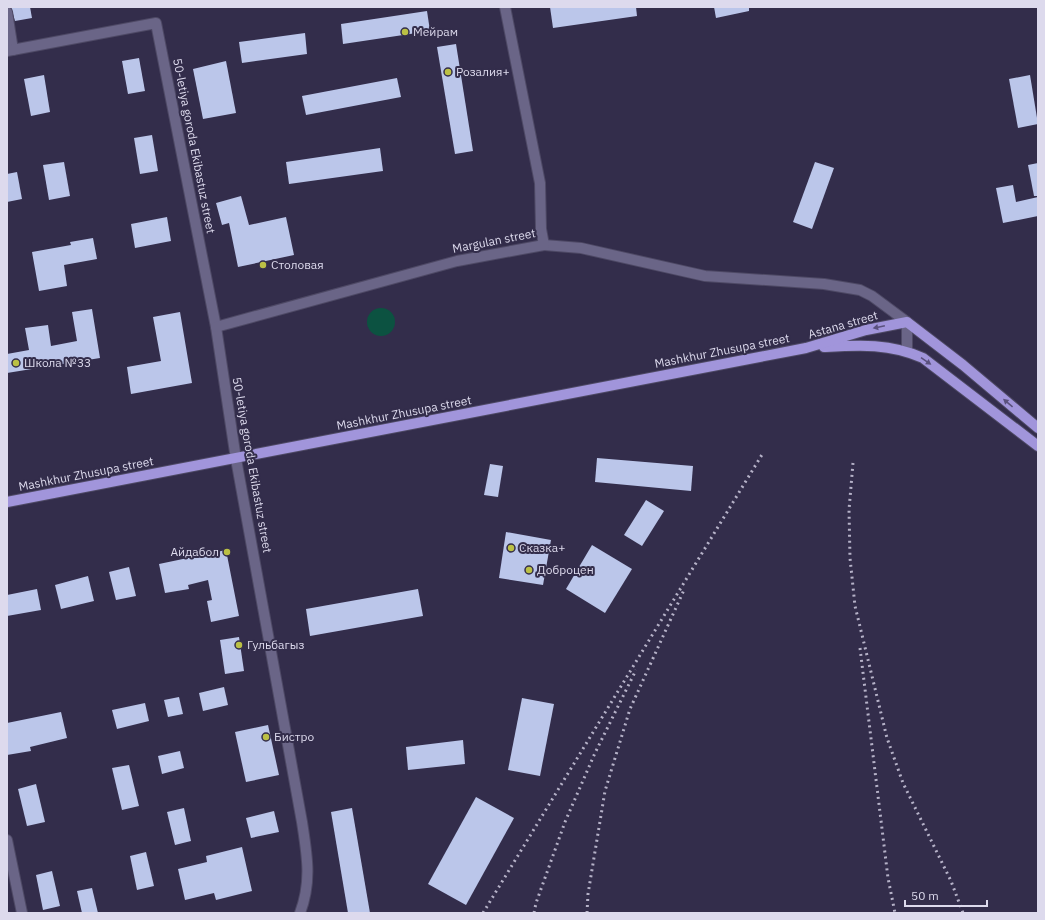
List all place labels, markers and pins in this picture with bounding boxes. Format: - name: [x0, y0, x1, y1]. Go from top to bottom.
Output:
- place label: Мейрам: [413, 24, 458, 39]
- marker: Мейрам: [400, 27, 410, 37]
- place label: Розалия+: [456, 64, 510, 79]
- marker: Розалия+: [443, 67, 453, 77]
- place label: Столовая: [271, 257, 324, 272]
- marker: Столовая: [258, 260, 268, 270]
- place label: Школа №33: [24, 355, 91, 370]
- marker: Школа №33: [11, 358, 21, 368]
- place label: Сказка+: [519, 540, 565, 555]
- marker: Сказка+: [506, 543, 516, 553]
- place label: Айдабол: [170, 544, 219, 559]
- marker: Айдабол: [222, 547, 232, 557]
- place label: Доброцен: [537, 562, 594, 577]
- marker: Доброцен: [524, 565, 534, 575]
- place label: Гульбагыз: [247, 637, 304, 652]
- marker: Гульбагыз: [234, 640, 244, 650]
- place label: Бистро: [274, 729, 314, 744]
- marker: Бистро: [261, 732, 271, 742]

